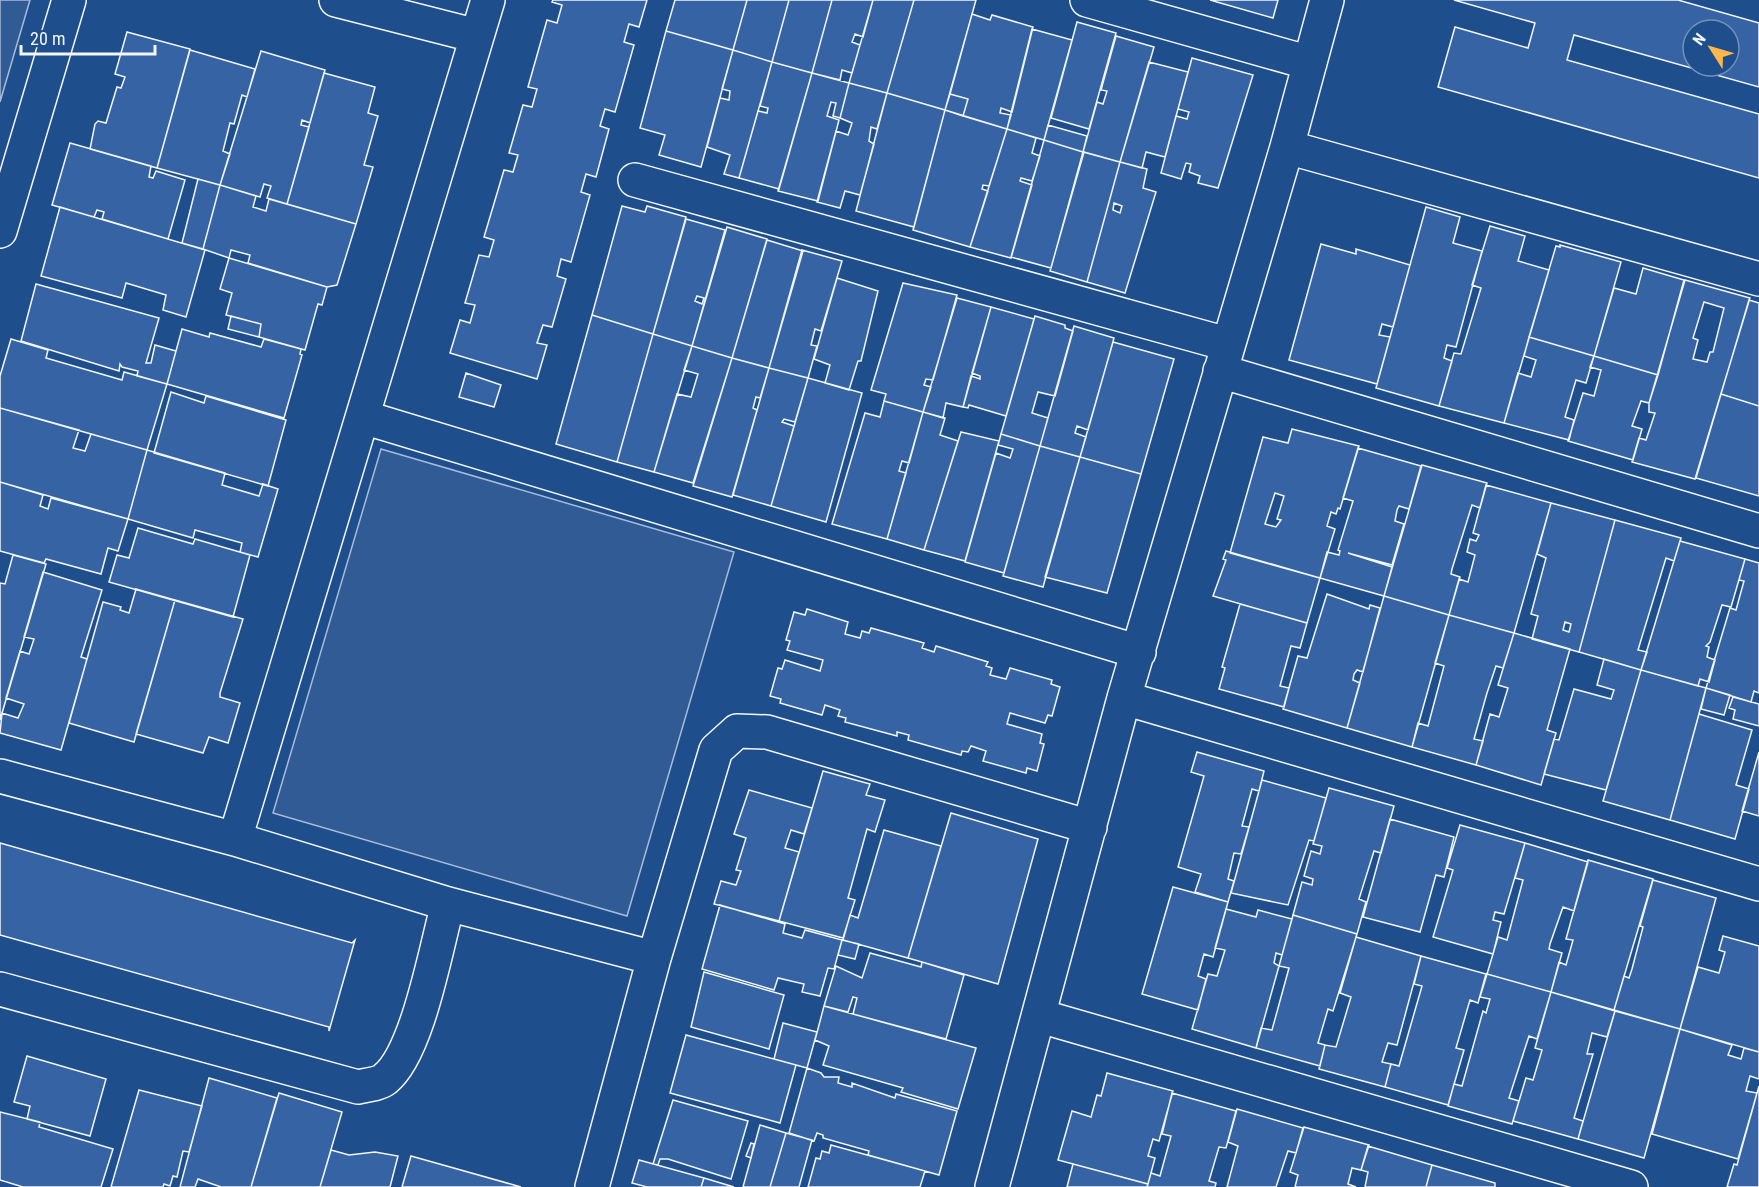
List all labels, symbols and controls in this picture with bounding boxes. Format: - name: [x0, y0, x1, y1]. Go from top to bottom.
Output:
- scale bar: [21, 18, 154, 56]
- north arrow: [1681, 18, 1741, 78]
- text: 20 m: [30, 28, 65, 49]
- text: N: [1689, 30, 1710, 49]

